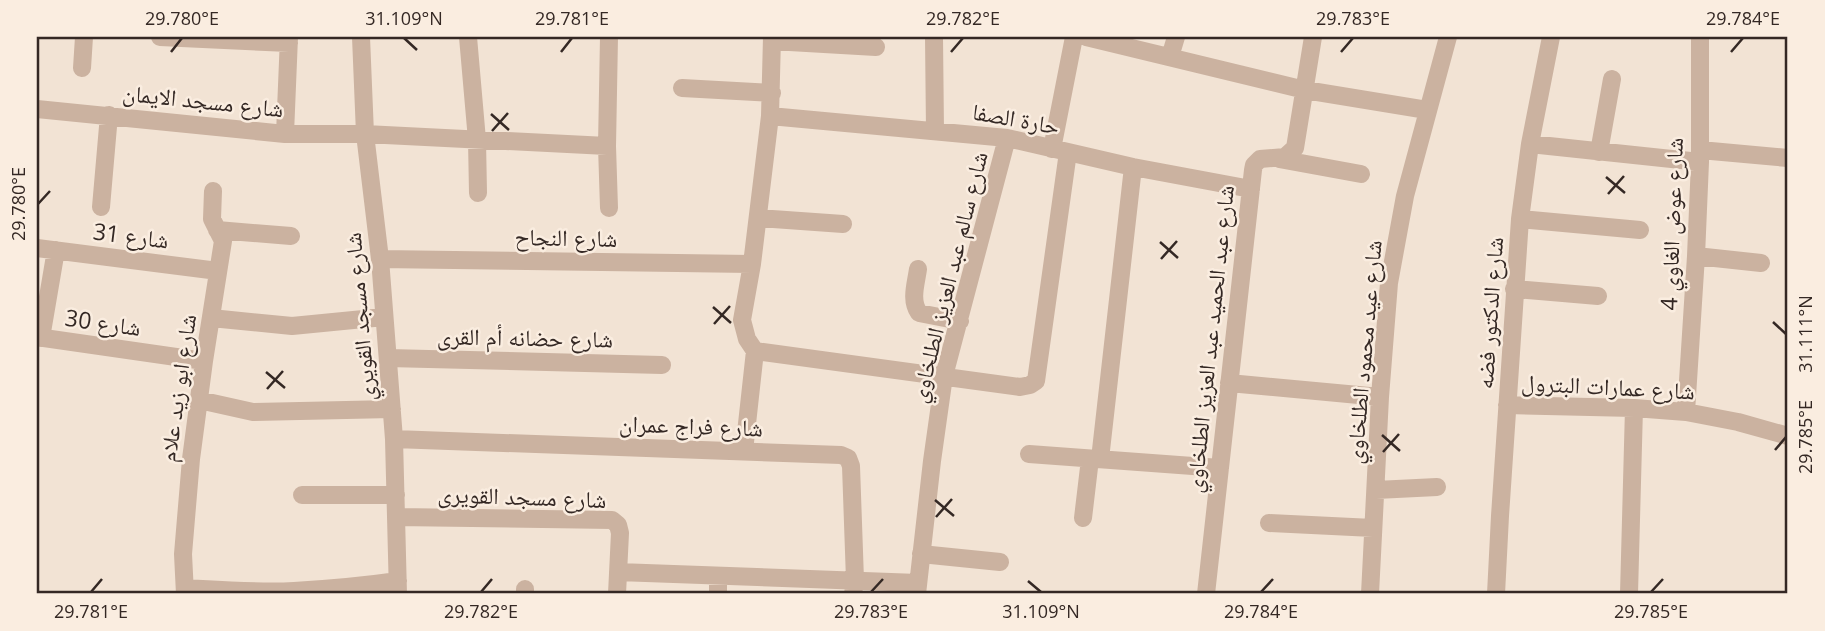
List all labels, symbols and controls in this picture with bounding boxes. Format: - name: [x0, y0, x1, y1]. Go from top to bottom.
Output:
- text: 29.780°E: [145, 6, 219, 30]
- text: 31.109°N: [365, 6, 443, 30]
- text: 29.781°E: [535, 6, 609, 30]
- text: 29.782°E: [926, 6, 1000, 30]
- text: 29.783°E: [1316, 6, 1390, 30]
- text: 29.784°E: [1706, 6, 1780, 30]
- street label: شارع مسجد الايمان: [121, 76, 285, 124]
- street label: حارة الصفا: [970, 95, 1062, 141]
- street label: شارع عوض الغاوي 4: [1652, 137, 1694, 311]
- street label: شارع سالم عبد العزيز الطلخاوي: [901, 148, 998, 407]
- text: 29.780°E: [6, 167, 30, 241]
- street label: شارع عبد الحميد عبد العزيز الطلخاوي: [1177, 184, 1245, 495]
- street label: شارع 31: [91, 214, 171, 256]
- street label: شارع النجاح: [514, 220, 618, 254]
- street label: شارع مسجد القويري: [336, 231, 386, 403]
- street label: شارع الدكتور فضه: [1468, 236, 1510, 390]
- street label: شارع عيد محمود الطلخاوي: [1337, 239, 1393, 466]
- text: 31.111°N: [1793, 295, 1817, 373]
- street label: شارع 30: [63, 301, 143, 343]
- street label: شارع ابو زيد علام: [151, 312, 204, 464]
- street label: شارع حضانه أم القرى: [437, 319, 613, 356]
- street label: شارع عمارات البترول: [1520, 365, 1696, 407]
- text: 29.785°E: [1793, 400, 1817, 474]
- street label: شارع فراج عمران: [618, 406, 764, 444]
- street label: شارع مسجد القويرى: [437, 477, 607, 515]
- text: 29.781°E: [54, 599, 128, 623]
- text: 29.782°E: [444, 599, 518, 623]
- text: 29.783°E: [834, 599, 908, 623]
- text: 31.109°N: [1002, 599, 1080, 623]
- text: 29.784°E: [1224, 599, 1298, 623]
- text: 29.785°E: [1614, 599, 1688, 623]

